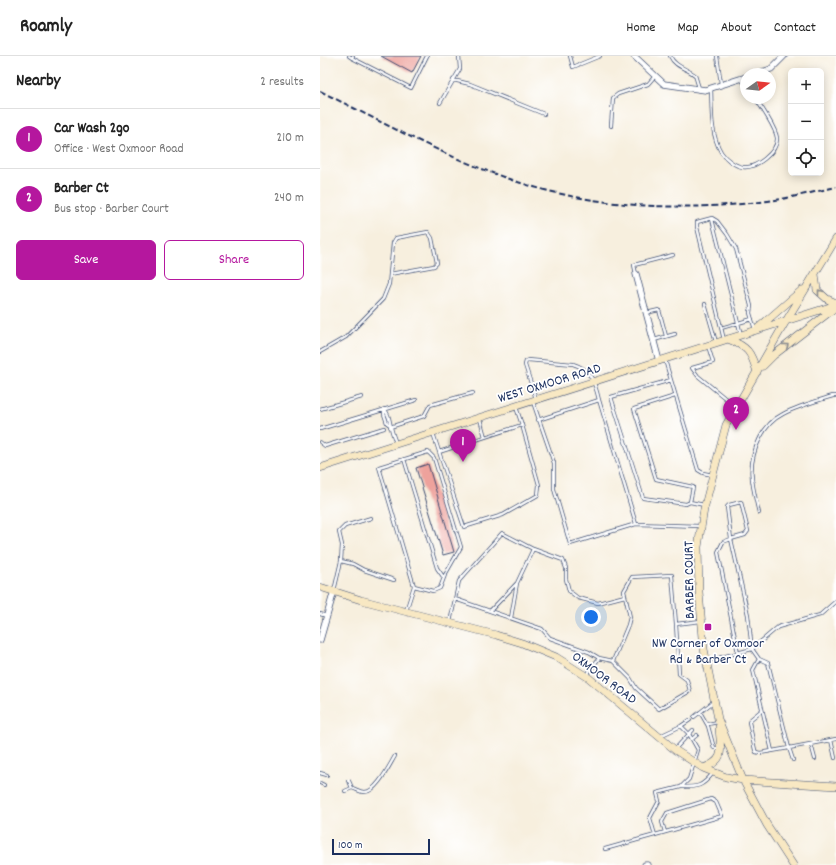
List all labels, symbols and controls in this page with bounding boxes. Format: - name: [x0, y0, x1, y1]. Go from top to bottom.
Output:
- text: Roamly: [20, 14, 72, 41]
- text: Home: [626, 18, 655, 38]
- text: Map: [677, 18, 699, 38]
- text: About: [721, 18, 752, 38]
- text: Contact: [774, 18, 816, 38]
- north arrow: [740, 68, 776, 104]
- map controls: [788, 68, 824, 176]
- button: +: [788, 68, 824, 104]
- text: Nearby: [16, 70, 60, 94]
- text: 2 results: [260, 73, 304, 92]
- button: −: [788, 104, 824, 140]
- text: Car Wash 2go: [54, 118, 130, 140]
- text: 1: [28, 129, 30, 148]
- text: 210 m: [276, 129, 304, 148]
- text: Office · West Oxmoor Road: [54, 140, 183, 159]
- button: locate: [788, 140, 824, 176]
- text: Barber Ct: [54, 178, 109, 200]
- text: 2: [26, 189, 32, 208]
- text: 240 m: [274, 189, 304, 208]
- text: Bus stop · Barber Court: [54, 200, 169, 219]
- button: Save: [16, 240, 156, 280]
- button: Share: [164, 240, 304, 280]
- one-way arrow: [818, 289, 825, 297]
- one-way arrow: [782, 344, 789, 351]
- street label: WEST OXMOOR ROAD: [496, 359, 603, 409]
- pin: 2: [723, 397, 749, 430]
- pin: 1: [450, 429, 476, 462]
- street label: BARBER COURT: [679, 540, 701, 619]
- your location: [581, 607, 601, 627]
- marker: NW Corner of Oxmoor Rd & Barber Ct: [703, 622, 713, 632]
- place label: NW Corner of Oxmoor Rd & Barber Ct: [652, 634, 765, 670]
- street label: OXMOOR ROAD: [567, 647, 641, 710]
- scale bar: [332, 837, 430, 856]
- text: 100 m: [338, 838, 362, 854]

